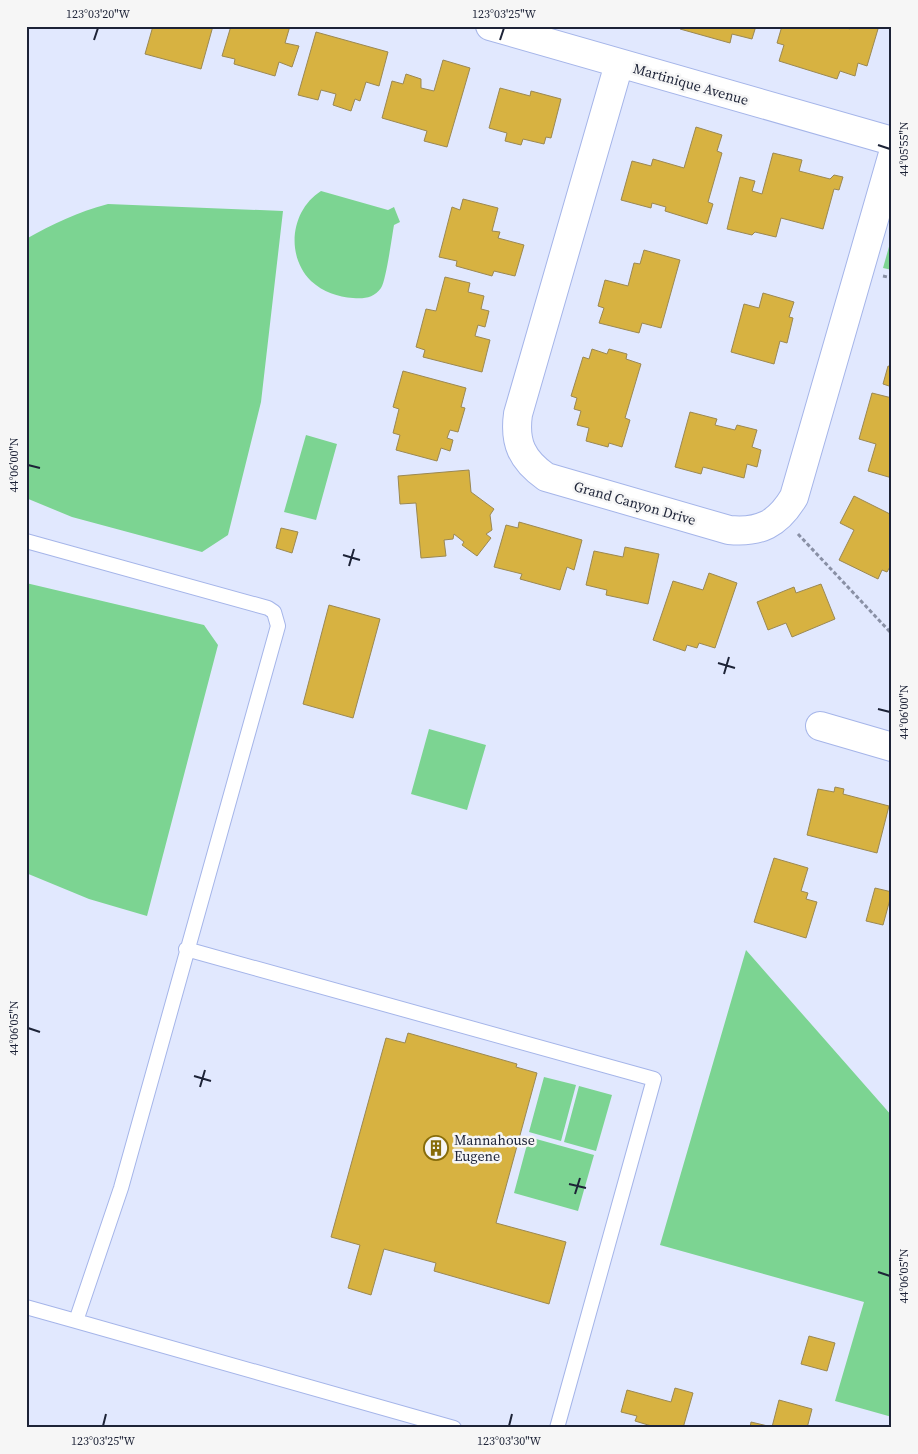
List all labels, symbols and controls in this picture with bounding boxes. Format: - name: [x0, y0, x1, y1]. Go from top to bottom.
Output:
- text: 123°03'20"W: [66, 6, 130, 22]
- text: 123°03'25"W: [472, 6, 536, 22]
- street label: Martinique Avenue: [631, 58, 751, 110]
- text: 44°05'55"N: [896, 121, 912, 177]
- text: 44°06'00"N: [6, 437, 22, 493]
- street label: Grand Canyon Drive: [572, 476, 698, 530]
- text: 44°06'00"N: [896, 684, 912, 740]
- text: 44°06'05"N: [6, 1000, 22, 1056]
- place label: Mannahouse Eugene: [454, 1130, 535, 1166]
- building icon: Mannahouse Eugene: [423, 1135, 449, 1161]
- text: 44°06'05"N: [896, 1248, 912, 1304]
- text: 123°03'25"W: [71, 1433, 135, 1449]
- text: 123°03'30"W: [477, 1433, 541, 1449]

